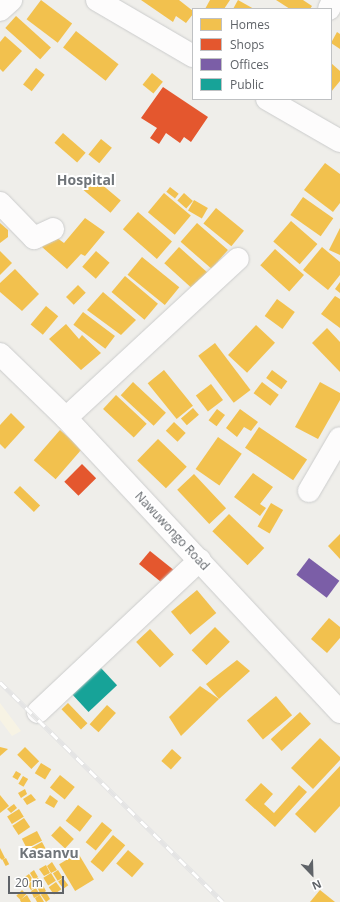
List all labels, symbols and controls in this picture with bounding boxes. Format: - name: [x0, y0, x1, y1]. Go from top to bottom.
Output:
- legend: [192, 8, 332, 100]
- text: Homes: [230, 16, 270, 33]
- text: Shops: [230, 36, 264, 53]
- text: Offices: [230, 56, 269, 73]
- text: Public: [230, 76, 264, 93]
- district label: Hospital: [57, 172, 115, 188]
- street label: Nawuwongo Road: [132, 489, 212, 573]
- district label: Kasanvu: [19, 845, 79, 861]
- north arrow: [292, 854, 332, 894]
- scale bar: [10, 868, 66, 894]
- text: 20 m: [15, 874, 43, 891]
- text: N: [310, 877, 324, 894]

